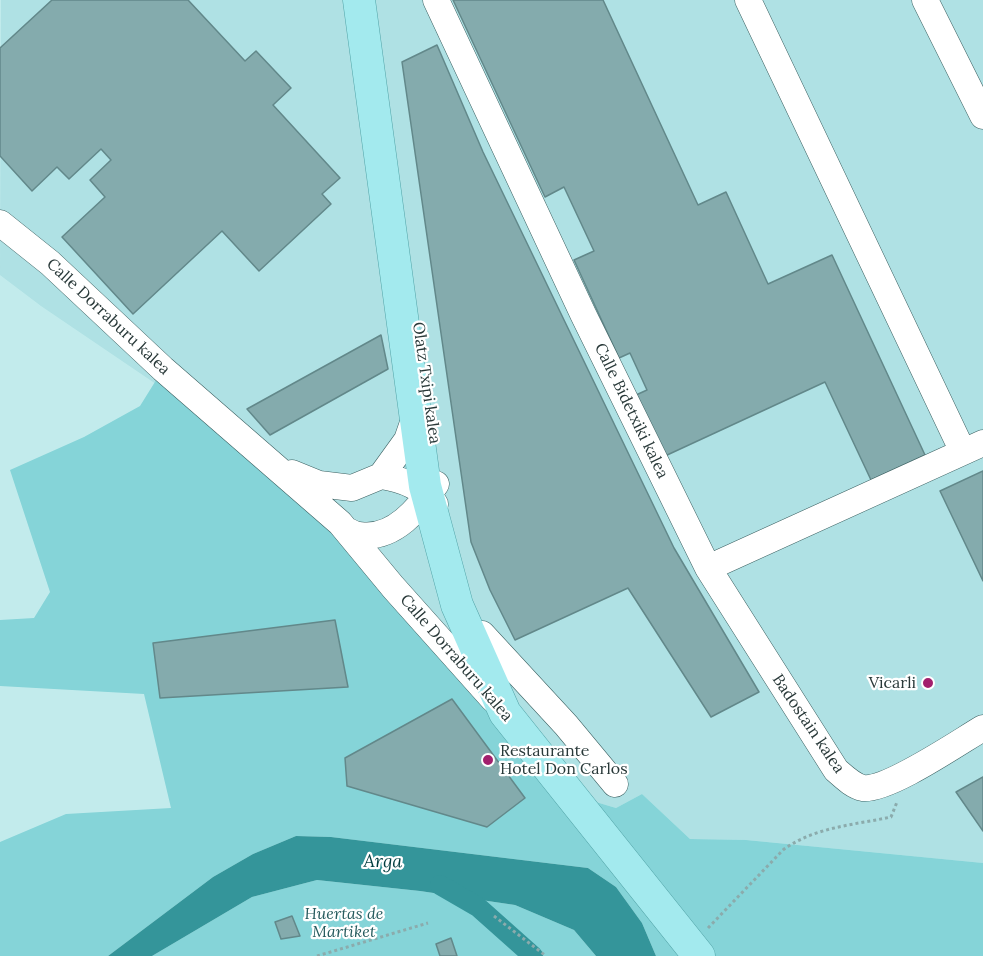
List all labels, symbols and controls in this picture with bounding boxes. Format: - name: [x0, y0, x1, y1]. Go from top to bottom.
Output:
- street label: Calle Dorraburu kalea: [42, 255, 174, 379]
- street label: Olatz Txipi kalea: [408, 321, 444, 445]
- street label: Calle Bidetxiki kalea: [590, 340, 672, 482]
- street label: Calle Dorraburu kalea: [396, 591, 516, 725]
- street label: Badostain kalea: [768, 671, 848, 777]
- place label: Vicarli: [869, 673, 916, 693]
- marker: Vicarli: [921, 676, 935, 690]
- place label: Restaurante Hotel Don Carlos: [500, 741, 628, 779]
- marker: Restaurante Hotel Don Carlos: [481, 753, 495, 767]
- water label: Arga: [364, 851, 402, 873]
- park label: Huertas de Martiket: [305, 904, 383, 942]

